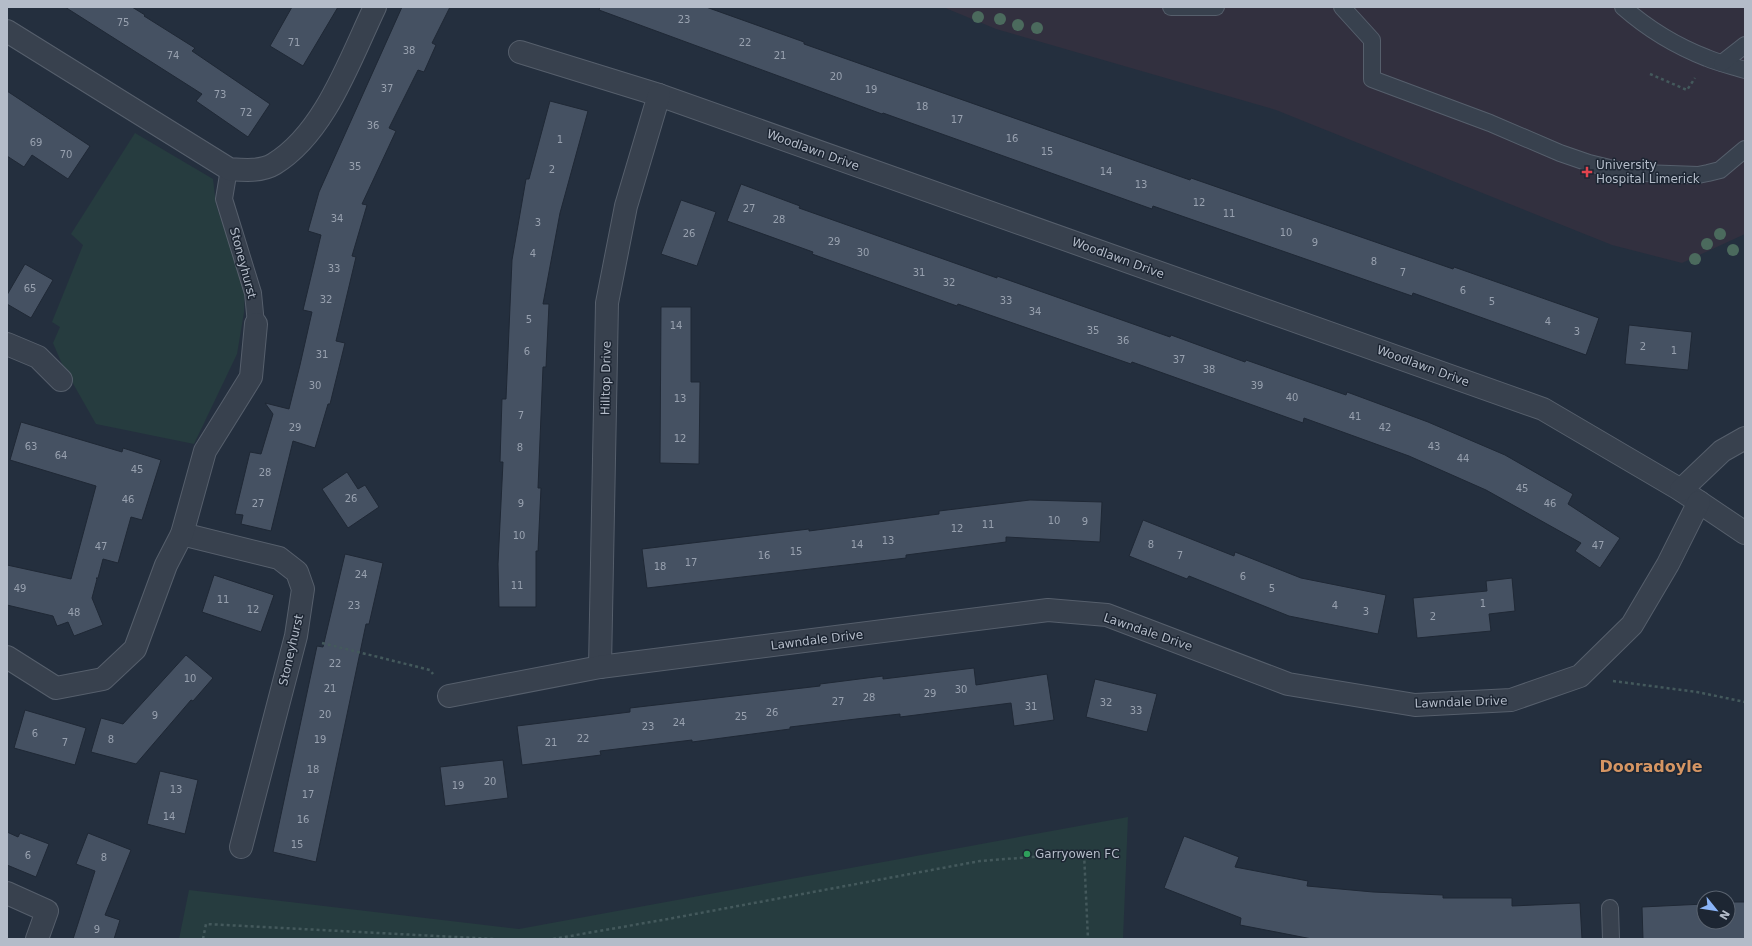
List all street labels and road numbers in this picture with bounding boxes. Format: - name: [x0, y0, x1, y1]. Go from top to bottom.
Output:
- street label: Woodlawn Drive: [765, 127, 861, 173]
- street label: Stoneyhurst: [227, 226, 259, 300]
- street label: Woodlawn Drive: [1070, 235, 1166, 281]
- street label: Hilltop Drive: [598, 341, 614, 415]
- street label: Woodlawn Drive: [1375, 343, 1471, 389]
- street label: Lawndale Drive: [1102, 610, 1194, 654]
- street label: Stoneyhurst: [276, 613, 306, 687]
- street label: Lawndale Drive: [770, 627, 864, 653]
- street label: Lawndale Drive: [1414, 693, 1508, 711]

